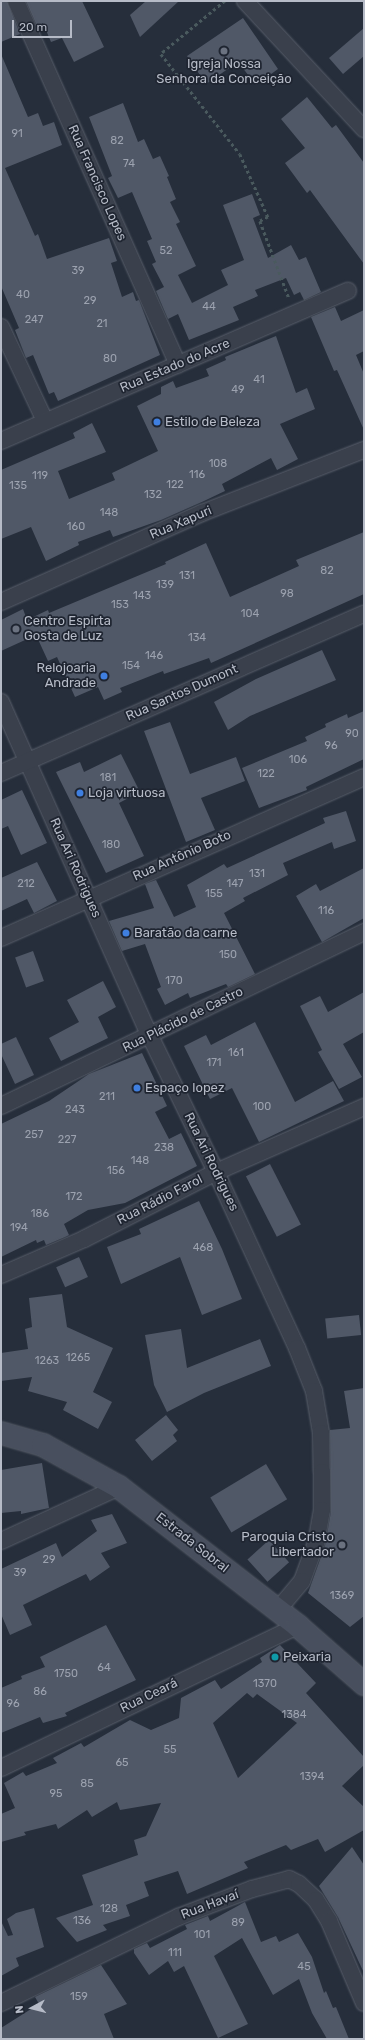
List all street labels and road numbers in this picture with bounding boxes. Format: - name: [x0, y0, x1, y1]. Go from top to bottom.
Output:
- street label: Rua Francisco Lopes: [64, 123, 130, 243]
- street label: Rua Estado do Acre: [118, 336, 232, 396]
- street label: Rua Xapuri: [148, 503, 214, 543]
- street label: Rua Santos Dumont: [124, 661, 240, 725]
- street label: Rua Ari Rodrigues: [46, 816, 104, 920]
- street label: Rua Antônio Boto: [130, 827, 234, 885]
- street label: Rua Plácido de Castro: [120, 984, 246, 1056]
- street label: Rua Ari Rodrigues: [180, 1110, 242, 1214]
- street label: Rua Rádio Farol: [115, 1172, 205, 1228]
- street label: Estrada Sobral: [152, 1510, 232, 1576]
- street label: Rua Ceará: [118, 1675, 180, 1717]
- street label: Rua Havaí: [179, 1887, 241, 1923]

